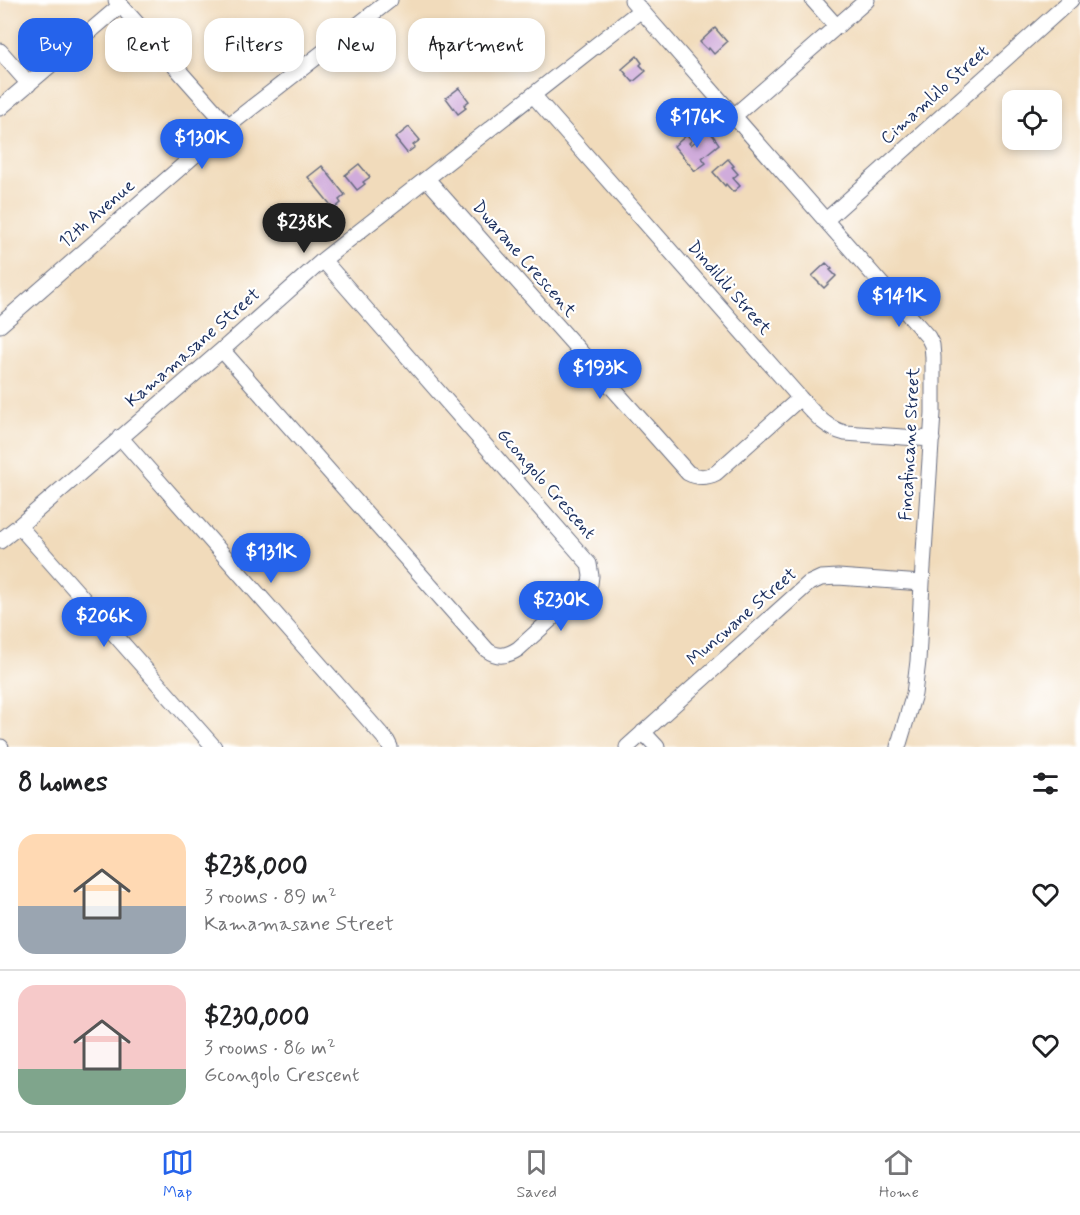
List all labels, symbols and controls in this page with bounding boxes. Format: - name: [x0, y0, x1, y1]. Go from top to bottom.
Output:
- chip: Buy: [18, 18, 93, 72]
- chip: Rent: [105, 18, 192, 72]
- chip: Filters: [204, 18, 304, 72]
- chip: New: [316, 18, 396, 72]
- chip: Apartment: [408, 18, 545, 72]
- street label: Cimamlilo Street: [876, 40, 995, 150]
- map controls: [1002, 90, 1062, 150]
- button: locate: [1002, 90, 1062, 150]
- pin: $176K: [655, 98, 739, 149]
- text: $176K: [670, 104, 724, 131]
- pin: $130K: [160, 119, 244, 170]
- text: $130K: [174, 125, 230, 152]
- street label: 12th Avenue: [54, 174, 140, 254]
- street label: Dwarane Crescent: [467, 195, 582, 323]
- pin: $238K: [262, 203, 346, 254]
- text: $238K: [277, 209, 331, 236]
- street label: Dindilili Street: [681, 236, 777, 341]
- pin: $141K: [857, 277, 941, 328]
- street label: Kamamasane Street: [121, 283, 265, 413]
- text: $141K: [872, 283, 926, 310]
- pin: $193K: [558, 349, 642, 400]
- text: $193K: [573, 355, 627, 382]
- street label: Fincafincane Street: [894, 366, 926, 521]
- street label: Gcongolo Crescent: [491, 423, 601, 545]
- pin: $131K: [229, 533, 313, 584]
- text: $131K: [245, 539, 297, 566]
- street label: Muncwane Street: [682, 562, 802, 672]
- pin: $230K: [519, 581, 603, 632]
- text: $230K: [533, 587, 589, 614]
- pin: $206K: [62, 597, 146, 648]
- text: $206K: [76, 603, 132, 630]
- text: 8 homes: [18, 766, 108, 800]
- icon: filters: [1029, 767, 1062, 800]
- text: $238,000: [204, 850, 308, 884]
- icon: home: [66, 858, 138, 930]
- icon: heart: [1029, 878, 1062, 911]
- text: 3 rooms · 89 m²: [204, 884, 337, 911]
- text: Kamamasane Street: [204, 911, 394, 938]
- text: $230,000: [204, 1001, 309, 1035]
- icon: home: [66, 1009, 138, 1081]
- icon: heart: [1029, 1029, 1062, 1062]
- text: 3 rooms · 86 m²: [204, 1035, 336, 1062]
- text: Gcongolo Crescent: [204, 1062, 359, 1089]
- tab: Map: [161, 1146, 194, 1203]
- tab: Saved: [516, 1146, 557, 1203]
- tab: Home: [879, 1146, 919, 1203]

